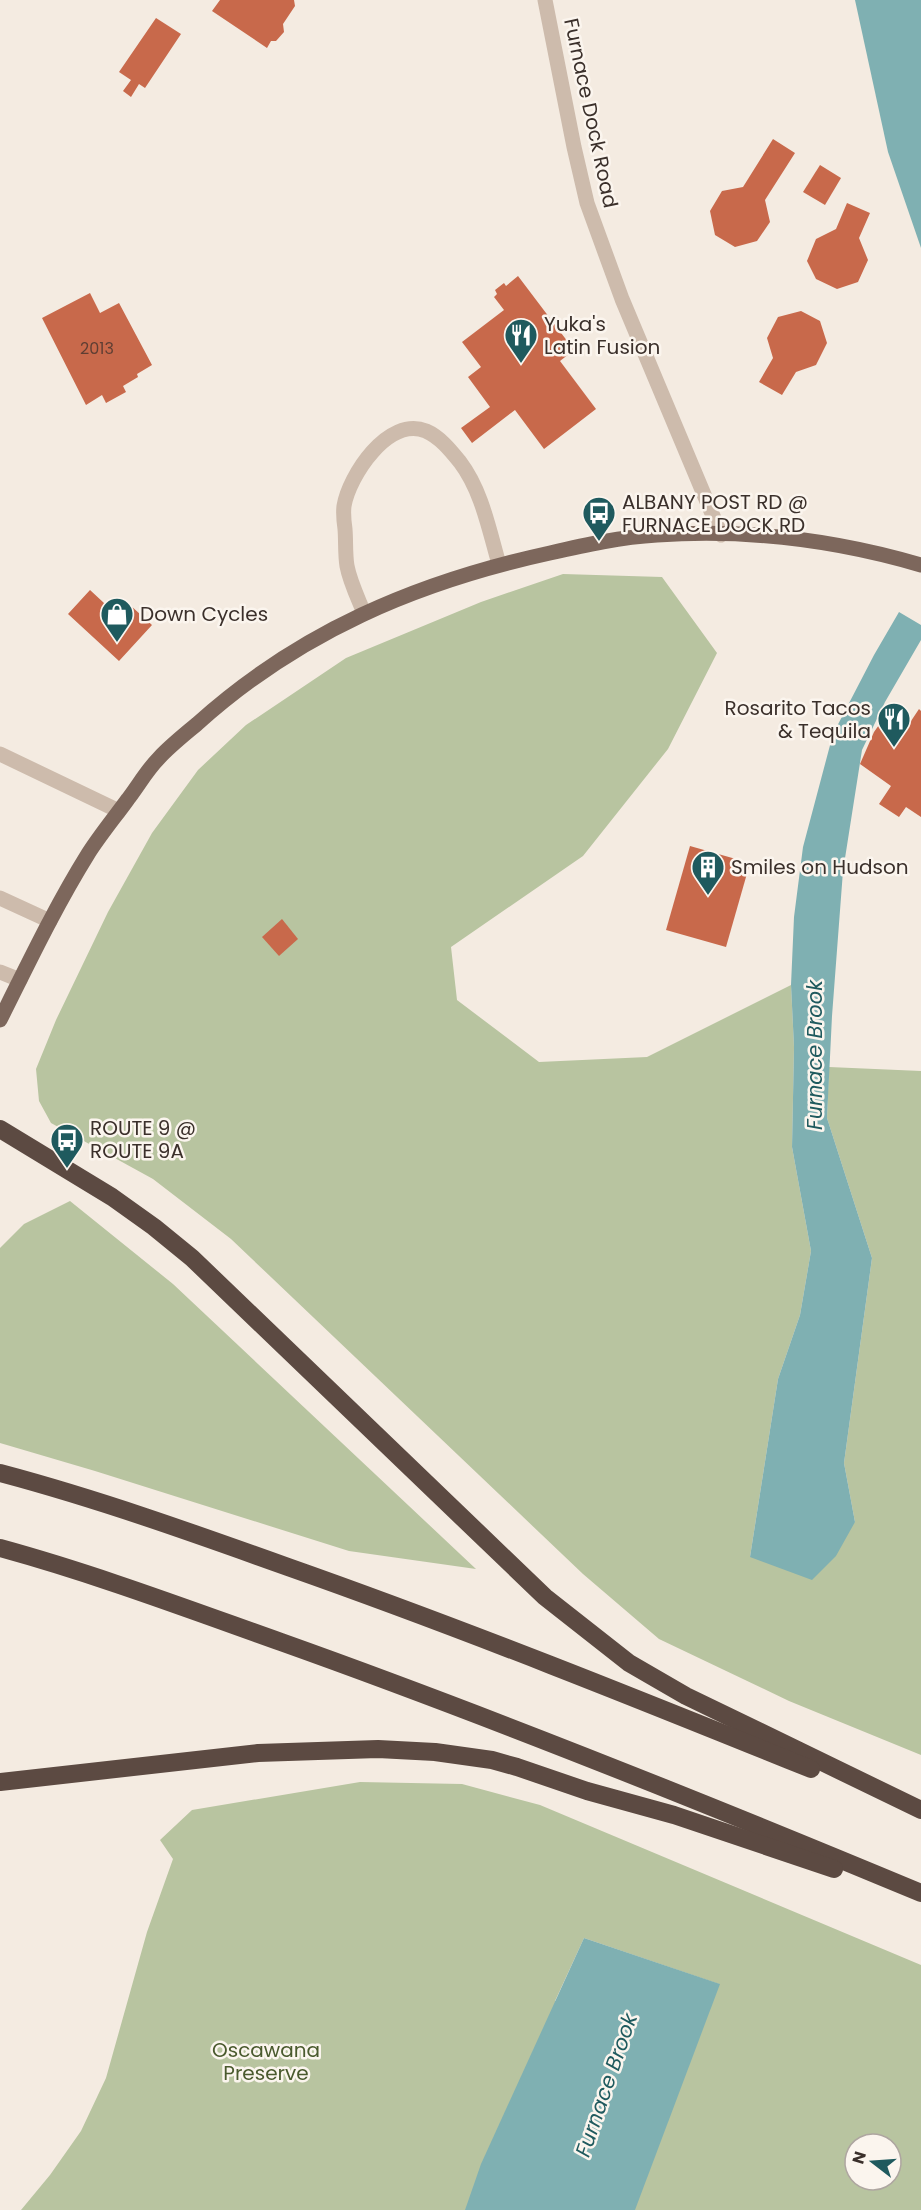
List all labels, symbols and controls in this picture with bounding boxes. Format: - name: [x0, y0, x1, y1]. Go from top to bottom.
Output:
- street label: Furnace Dock Road: [557, 16, 625, 210]
- place label: Yuka's Latin Fusion: [544, 310, 660, 361]
- restaurant icon: Yuka's Latin Fusion: [503, 317, 539, 364]
- house number: 2013: [80, 337, 114, 360]
- place label: ALBANY POST RD @ FURNACE DOCK RD: [622, 488, 808, 539]
- bus stop icon: ALBANY POST RD @ FURNACE DOCK RD: [581, 495, 617, 542]
- shop icon: Down Cycles: [99, 596, 135, 643]
- place label: Down Cycles: [140, 600, 268, 628]
- place label: Rosarito Tacos & Tequila: [725, 694, 871, 745]
- restaurant icon: Rosarito Tacos & Tequila: [876, 701, 912, 748]
- building icon: Smiles on Hudson: [690, 849, 726, 896]
- place label: Smiles on Hudson: [731, 853, 909, 881]
- water label: Furnace Brook: [800, 979, 829, 1130]
- place label: ROUTE 9 @ ROUTE 9A: [90, 1114, 196, 1165]
- bus stop icon: ROUTE 9 @ ROUTE 9A: [49, 1122, 85, 1169]
- water label: Furnace Brook: [568, 2008, 644, 2161]
- park label: Oscawana Preserve: [212, 2036, 320, 2087]
- north arrow: [843, 2132, 903, 2192]
- text: N: [846, 2149, 872, 2167]

